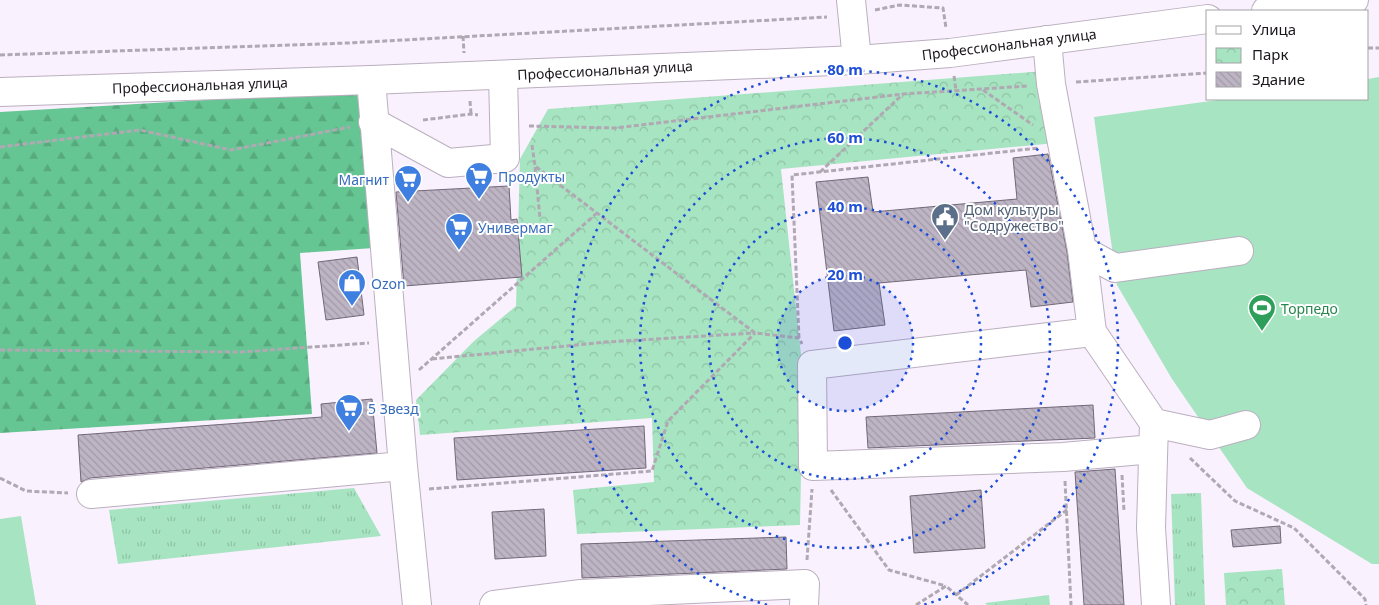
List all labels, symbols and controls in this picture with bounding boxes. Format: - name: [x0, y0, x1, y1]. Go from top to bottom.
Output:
- legend: [1206, 10, 1369, 100]
- text: Улица: [1252, 19, 1296, 39]
- street label: Профессиональная улица: [921, 24, 1097, 64]
- text: Парк: [1252, 44, 1288, 64]
- street label: Профессиональная улица: [517, 56, 693, 84]
- text: 80 m: [827, 59, 863, 79]
- text: Здание: [1252, 69, 1305, 89]
- street label: Профессиональная улица: [112, 72, 288, 98]
- text: 60 m: [827, 127, 863, 147]
- supermarket icon: Продукты: [464, 161, 494, 200]
- supermarket icon: Магнит: [393, 164, 423, 203]
- place label: Продукты: [498, 167, 565, 186]
- place label: Магнит: [339, 170, 389, 189]
- text: 40 m: [827, 196, 863, 216]
- place label: Дом культуры "Содружество": [964, 200, 1064, 235]
- public building icon: Дом культуры "Содружество": [930, 202, 960, 241]
- supermarket icon: Универмаг: [444, 212, 474, 251]
- place label: Универмаг: [478, 218, 553, 237]
- text: 20 m: [827, 264, 863, 284]
- shop icon: Ozon: [337, 268, 367, 307]
- place label: Ozon: [371, 274, 406, 293]
- sports icon: Торпедо: [1247, 293, 1277, 332]
- place label: Торпедо: [1281, 299, 1338, 318]
- centre of rings: [836, 334, 854, 352]
- supermarket icon: 5 Звезд: [334, 393, 364, 432]
- place label: 5 Звезд: [368, 399, 419, 418]

